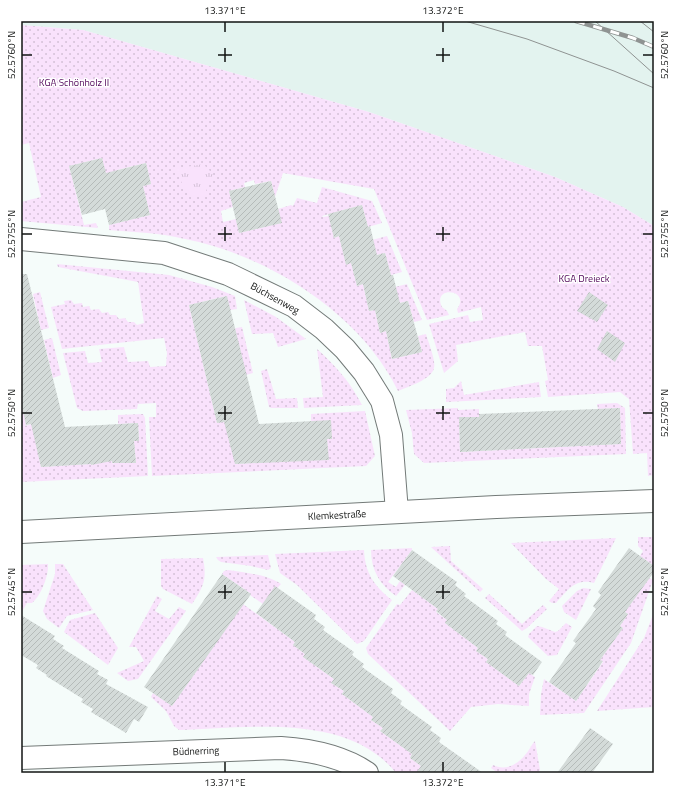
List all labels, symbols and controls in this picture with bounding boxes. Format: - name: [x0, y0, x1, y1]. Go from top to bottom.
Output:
- text: 13.371°E: [204, 3, 246, 18]
- text: 13.372°E: [422, 3, 464, 18]
- text: 52.5760°N: [4, 31, 19, 79]
- text: 52.5760°N: [657, 31, 672, 79]
- park label: KGA Schönholz II: [39, 75, 109, 90]
- text: 52.5755°N: [4, 210, 19, 258]
- text: 52.5755°N: [657, 210, 672, 258]
- park label: KGA Dreieck: [558, 271, 610, 286]
- street label: Büchsenweg: [248, 278, 302, 318]
- text: 52.5750°N: [4, 389, 19, 437]
- text: 52.5750°N: [657, 389, 672, 437]
- street label: Klemkestraße: [307, 506, 367, 524]
- text: 52.5745°N: [4, 568, 19, 616]
- text: 52.5745°N: [657, 568, 672, 616]
- street label: Büdnerring: [172, 743, 220, 759]
- text: 13.371°E: [204, 775, 246, 790]
- text: 13.372°E: [422, 775, 464, 790]

